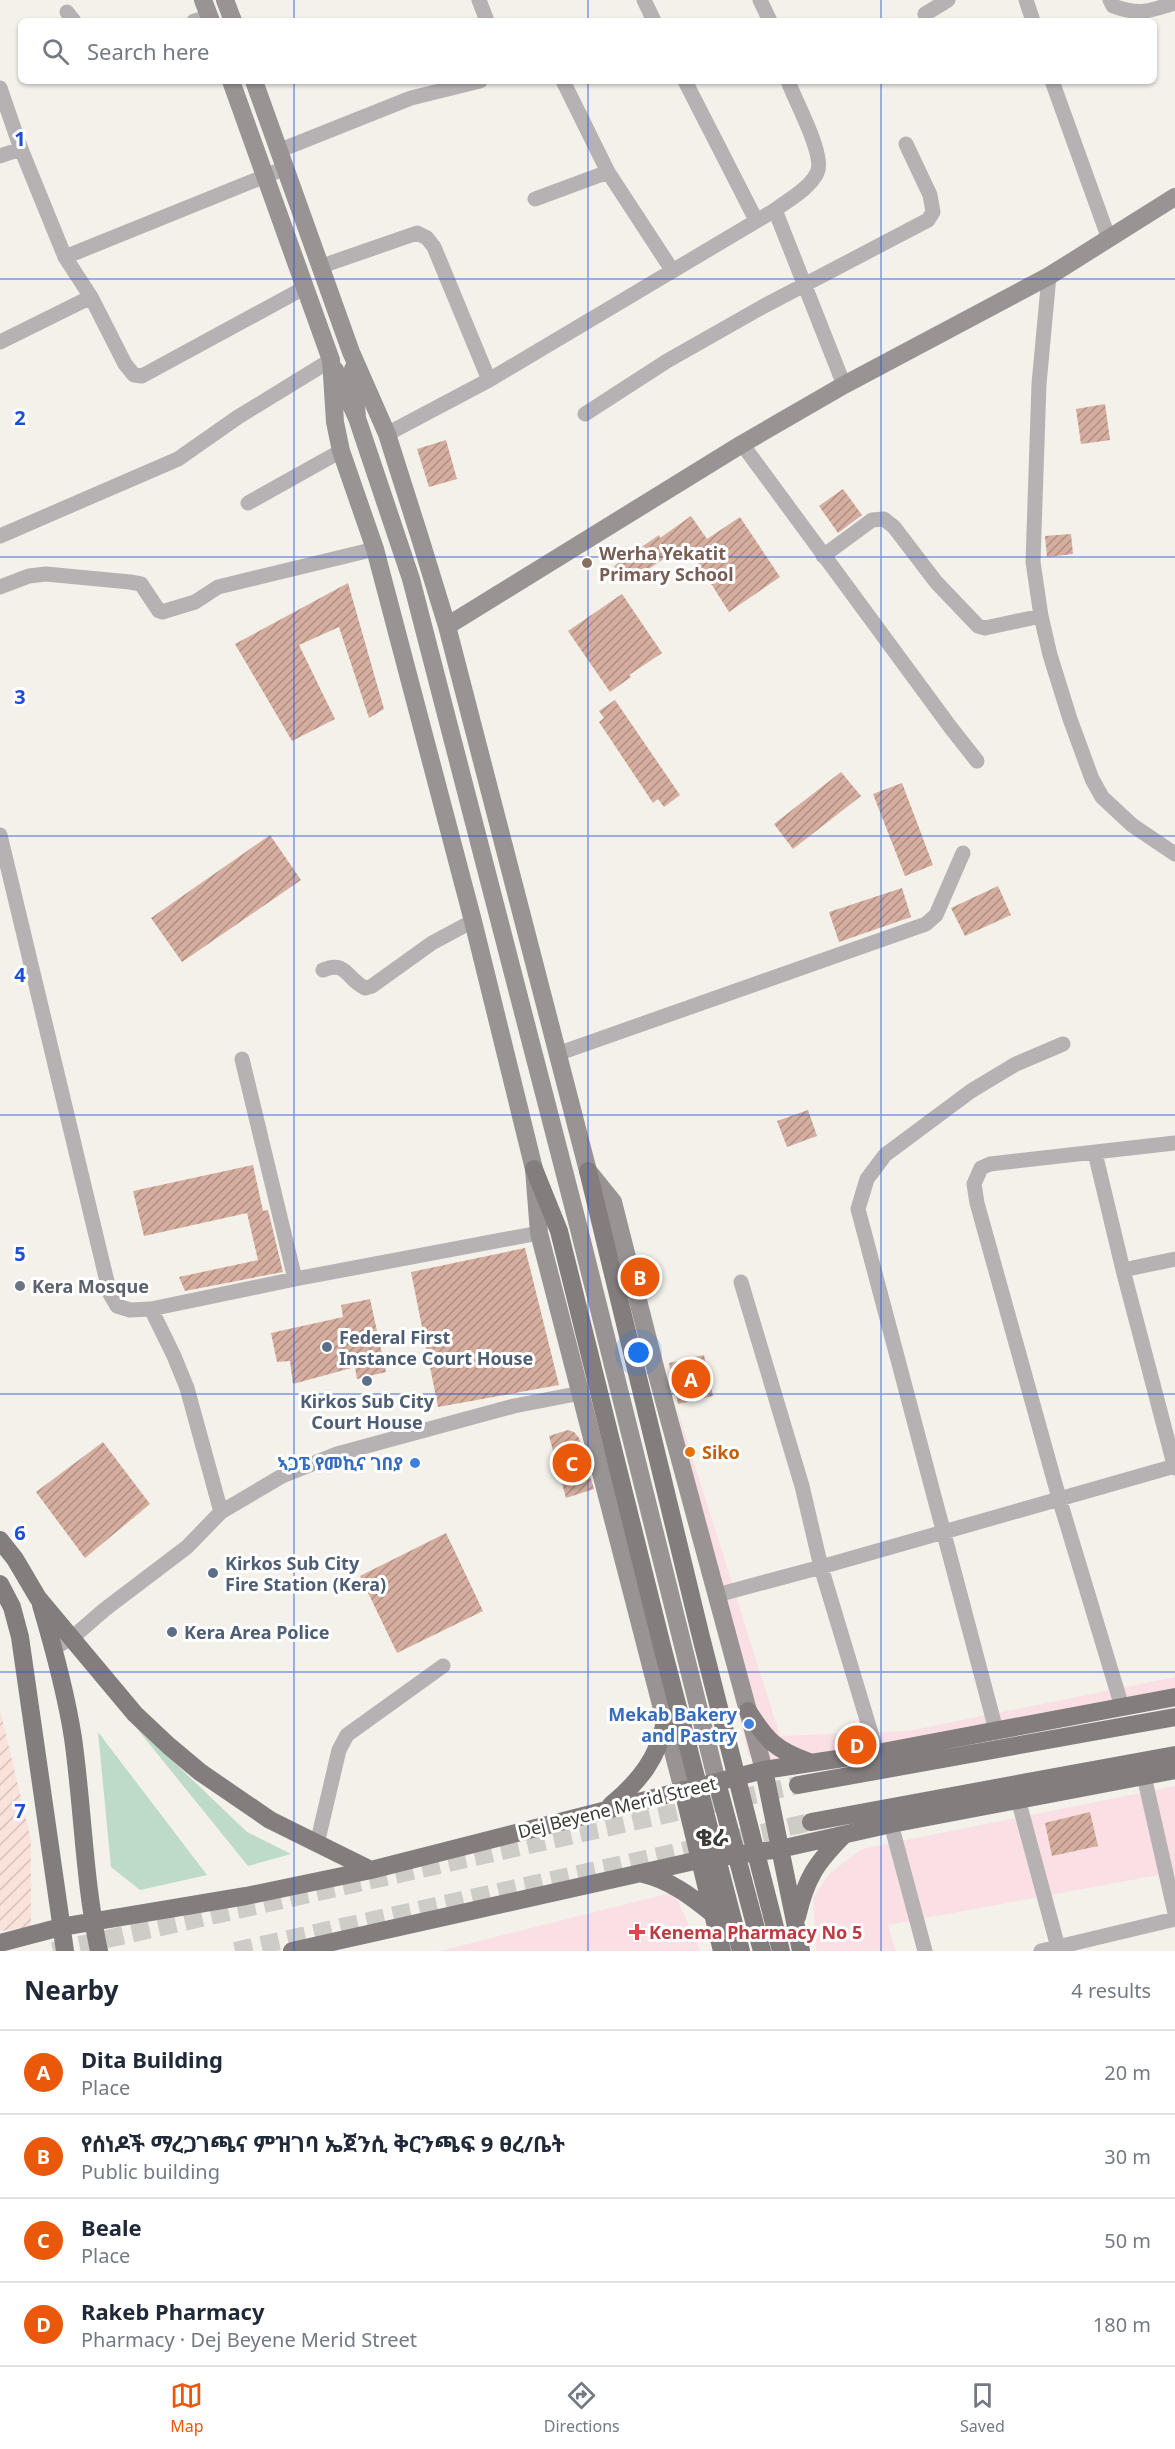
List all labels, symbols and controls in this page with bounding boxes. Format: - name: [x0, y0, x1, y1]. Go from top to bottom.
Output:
- search box: [18, 18, 1157, 84]
- icon: search: [39, 35, 72, 68]
- text: Search here: [87, 36, 209, 66]
- text: 1: [14, 125, 26, 152]
- text: 2: [14, 404, 26, 431]
- place label: Werha Yekatit Primary School: [599, 541, 734, 586]
- marker: Werha Yekatit Primary School: [580, 556, 594, 570]
- text: 3: [14, 683, 26, 710]
- text: 4: [14, 961, 26, 988]
- text: 5: [14, 1240, 26, 1267]
- pin: B: [620, 1254, 660, 1300]
- place label: Kera Mosque: [32, 1274, 149, 1298]
- marker: Kera Mosque: [13, 1279, 27, 1293]
- place label: Federal First Instance Court House: [339, 1325, 533, 1370]
- your location: [624, 1338, 653, 1367]
- marker: Federal First Instance Court House: [320, 1340, 334, 1354]
- pin: A: [672, 1356, 710, 1402]
- marker: Kirkos Sub City Court House: [360, 1374, 374, 1388]
- place label: Kirkos Sub City Court House: [300, 1389, 435, 1434]
- pin: C: [552, 1440, 592, 1486]
- place label: Siko: [702, 1440, 740, 1464]
- marker: Siko: [683, 1445, 697, 1459]
- place label: ኣጋፔ የመኪና ገበያ: [277, 1451, 403, 1475]
- marker: ኣጋፔ የመኪና ገበያ: [408, 1456, 422, 1470]
- text: 6: [14, 1519, 26, 1546]
- place label: Kirkos Sub City Fire Station (Kera): [225, 1551, 386, 1596]
- marker: Kirkos Sub City Fire Station (Kera): [206, 1566, 220, 1580]
- place label: Kera Area Police: [184, 1620, 329, 1644]
- marker: Kera Area Police: [165, 1625, 179, 1639]
- place label: Mekab Bakery and Pastry: [608, 1702, 738, 1747]
- marker: Mekab Bakery and Pastry: [742, 1717, 756, 1731]
- pin: D: [838, 1722, 876, 1768]
- street label: Dej Beyene Merid Street: [515, 1771, 719, 1843]
- text: 7: [14, 1797, 26, 1824]
- district label: ቄራ: [696, 1820, 729, 1853]
- place label: Kenema Pharmacy No 5: [649, 1920, 862, 1944]
- marker: Kenema Pharmacy No 5: [630, 1925, 644, 1939]
- text: Nearby: [24, 1972, 119, 2008]
- text: 4 results: [1071, 1977, 1151, 2004]
- text: Dita Building: [81, 2044, 223, 2074]
- text: A: [37, 2059, 50, 2086]
- text: 20 m: [1104, 2059, 1151, 2086]
- text: Place: [81, 2074, 130, 2101]
- text: የሰነዶች ማረጋገጫና ምዝገባ ኤጀንሲ ቅርንጫፍ 9 ፀረ/ቤት: [81, 2128, 565, 2158]
- text: B: [37, 2143, 50, 2170]
- text: 30 m: [1104, 2143, 1151, 2170]
- text: Public building: [81, 2158, 220, 2185]
- text: Beale: [81, 2212, 142, 2242]
- text: C: [37, 2227, 50, 2254]
- text: 50 m: [1104, 2227, 1151, 2254]
- text: Place: [81, 2242, 130, 2269]
- text: Rakeb Pharmacy: [81, 2296, 265, 2326]
- text: D: [36, 2311, 51, 2338]
- text: 180 m: [1093, 2311, 1151, 2338]
- text: Pharmacy · Dej Beyene Merid Street: [81, 2326, 417, 2353]
- tab: Map: [170, 2379, 203, 2437]
- tab: Directions: [544, 2379, 620, 2437]
- tab: Saved: [960, 2379, 1005, 2437]

